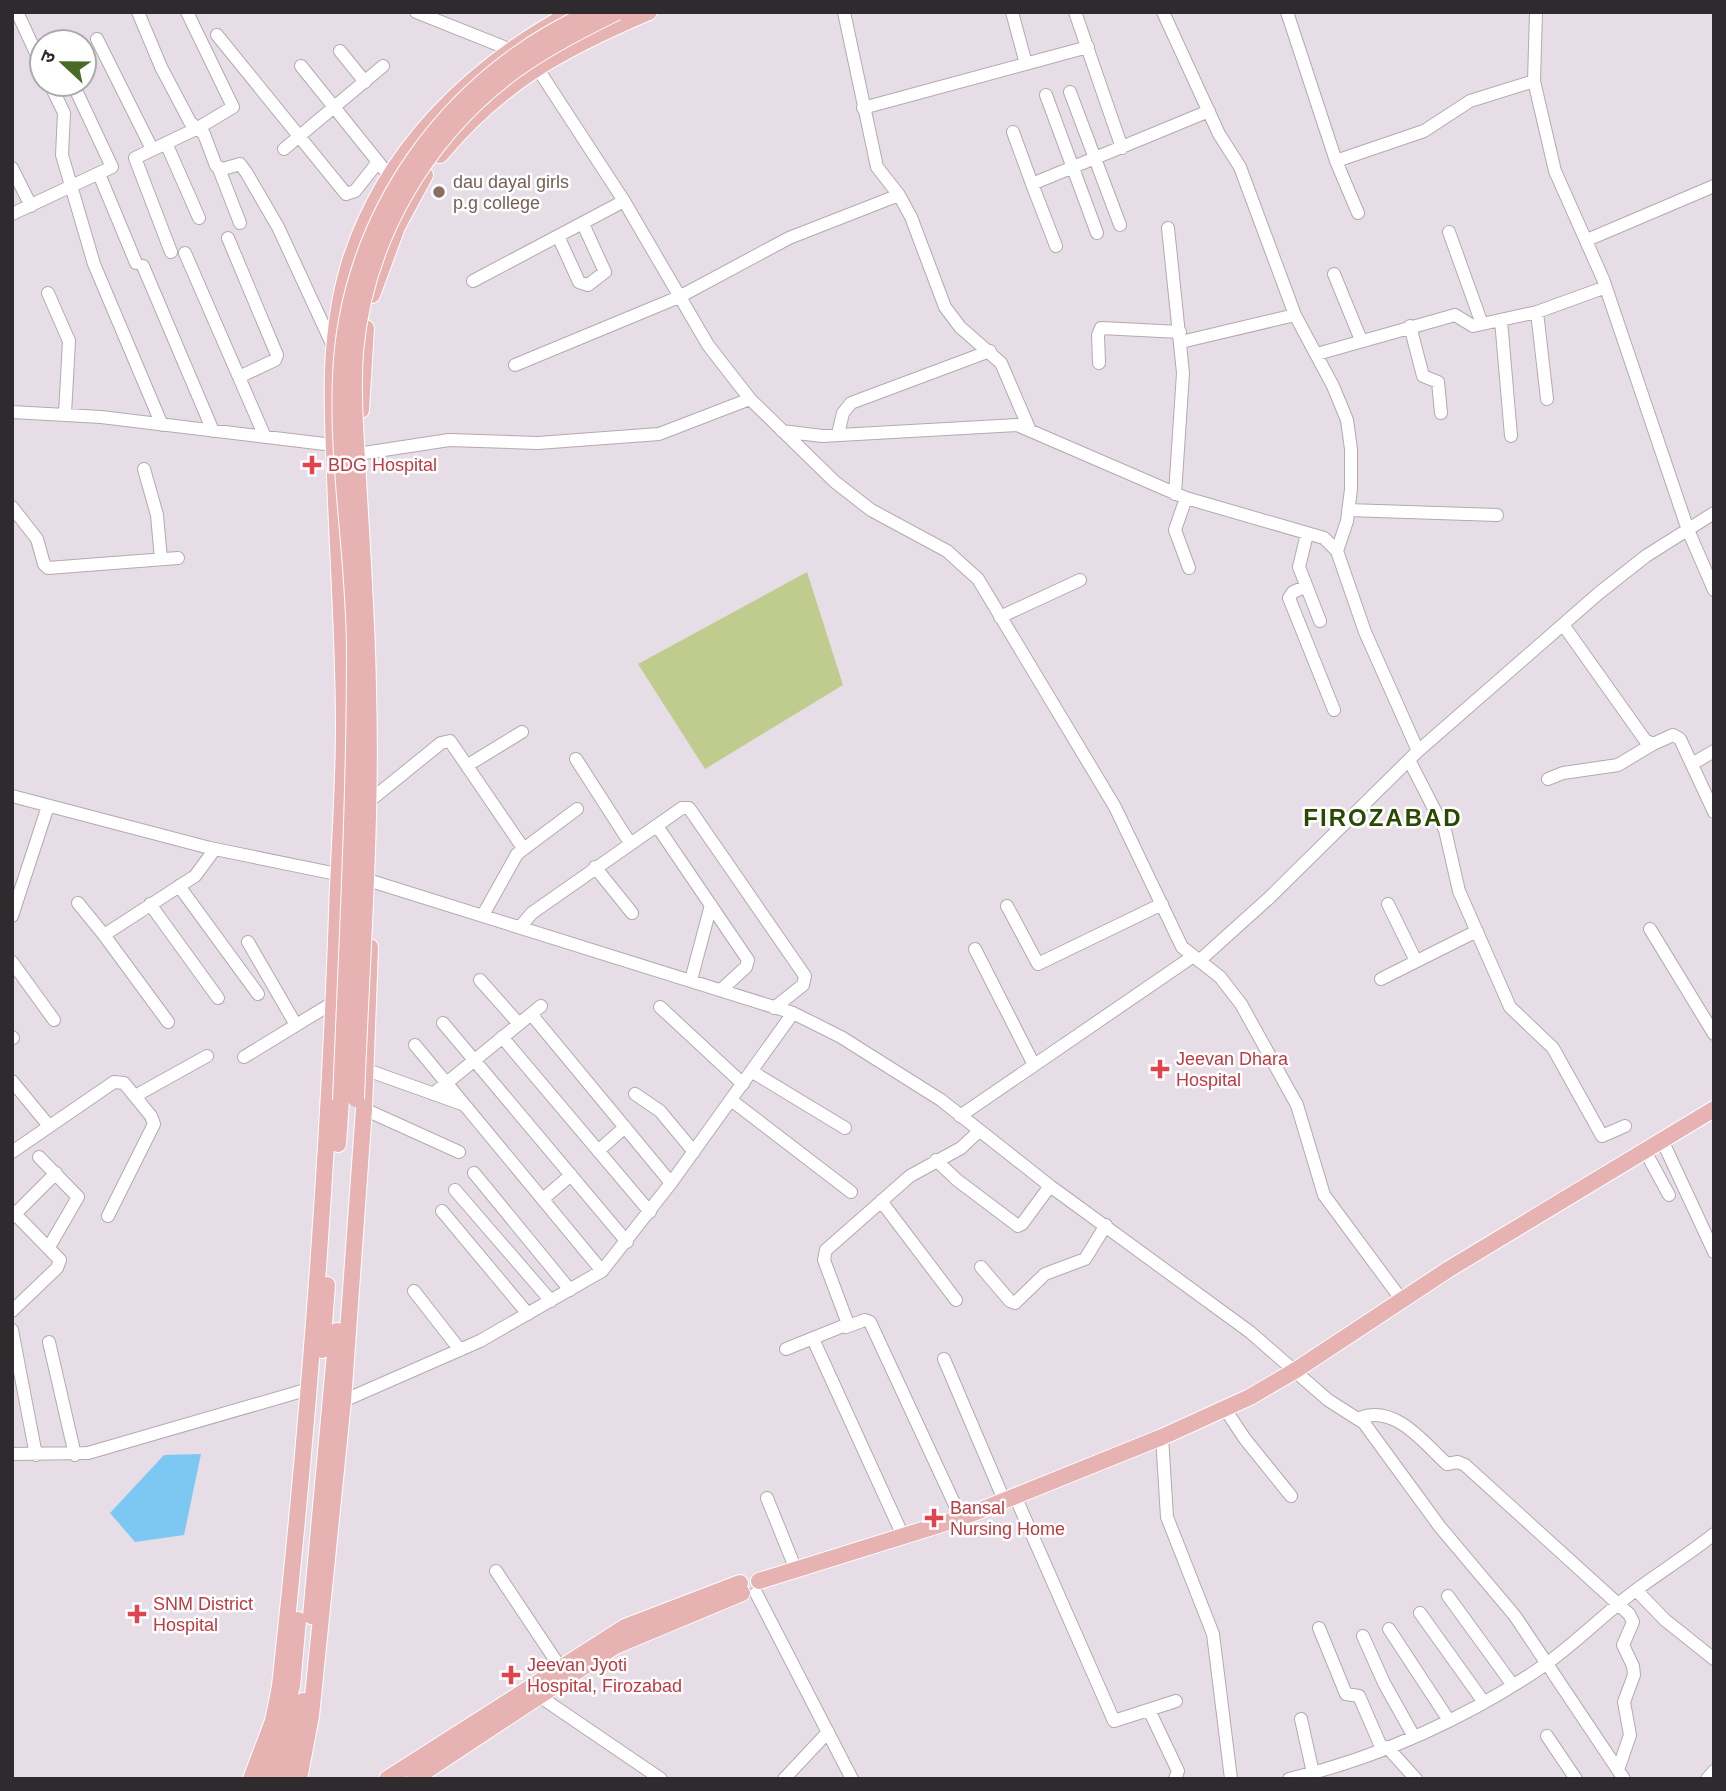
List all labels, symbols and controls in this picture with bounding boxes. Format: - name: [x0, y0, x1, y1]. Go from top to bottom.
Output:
- north arrow: [28, 28, 98, 98]
- text: उ: [36, 47, 60, 66]
- place label: dau dayal girls p.g college: [453, 172, 569, 213]
- marker: dau dayal girls p.g college: [431, 184, 447, 200]
- marker: BDG Hospital: [302, 455, 322, 475]
- place label: BDG Hospital: [328, 455, 437, 475]
- district label: FIROZABAD: [1303, 804, 1463, 831]
- place label: Jeevan Dhara Hospital: [1176, 1049, 1289, 1090]
- marker: Jeevan Dhara Hospital: [1150, 1059, 1170, 1079]
- place label: Bansal Nursing Home: [950, 1498, 1065, 1539]
- marker: Bansal Nursing Home: [924, 1508, 944, 1528]
- place label: SNM District Hospital: [153, 1594, 253, 1635]
- marker: SNM District Hospital: [127, 1604, 147, 1624]
- place label: Jeevan Jyoti Hospital, Firozabad: [527, 1655, 682, 1696]
- marker: Jeevan Jyoti Hospital, Firozabad: [501, 1665, 521, 1685]

